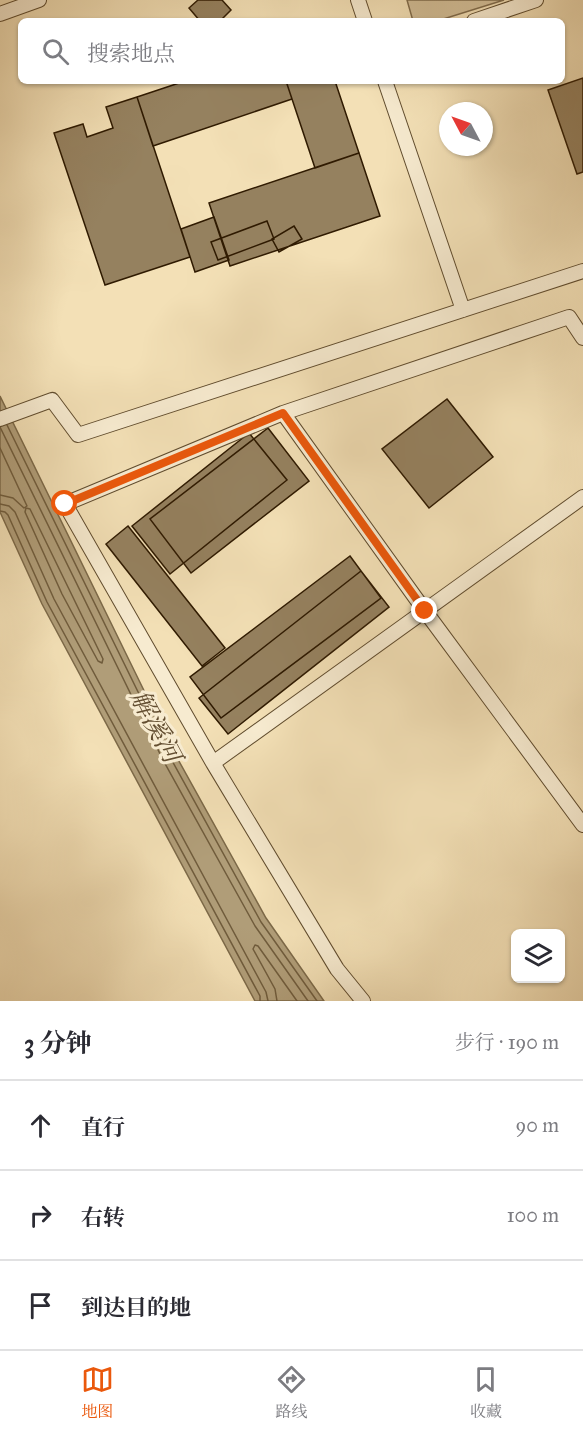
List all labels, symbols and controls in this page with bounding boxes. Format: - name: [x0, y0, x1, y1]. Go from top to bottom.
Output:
- search box: [18, 18, 565, 84]
- icon: search: [39, 35, 72, 68]
- text: 搜索地点: [87, 40, 175, 67]
- north arrow: [439, 102, 493, 156]
- route start: [51, 490, 77, 516]
- route end: [411, 597, 437, 623]
- water label: 解溪河: [124, 684, 190, 771]
- map controls: [511, 929, 565, 983]
- button: layers: [511, 929, 565, 983]
- text: 3 分钟: [24, 1027, 92, 1059]
- text: 步行 · 190 m: [455, 1030, 559, 1054]
- icon: ahead: [24, 1109, 57, 1142]
- text: 90 m: [516, 1113, 559, 1137]
- text: 直行: [81, 1114, 125, 1141]
- icon: right: [24, 1199, 57, 1232]
- text: 100 m: [507, 1203, 559, 1227]
- text: 右转: [81, 1204, 125, 1231]
- icon: arrive: [24, 1289, 57, 1322]
- text: 到达目的地: [81, 1294, 191, 1321]
- tab: 地图: [81, 1363, 114, 1422]
- tab: 路线: [275, 1363, 308, 1422]
- tab: 收藏: [469, 1363, 502, 1422]

